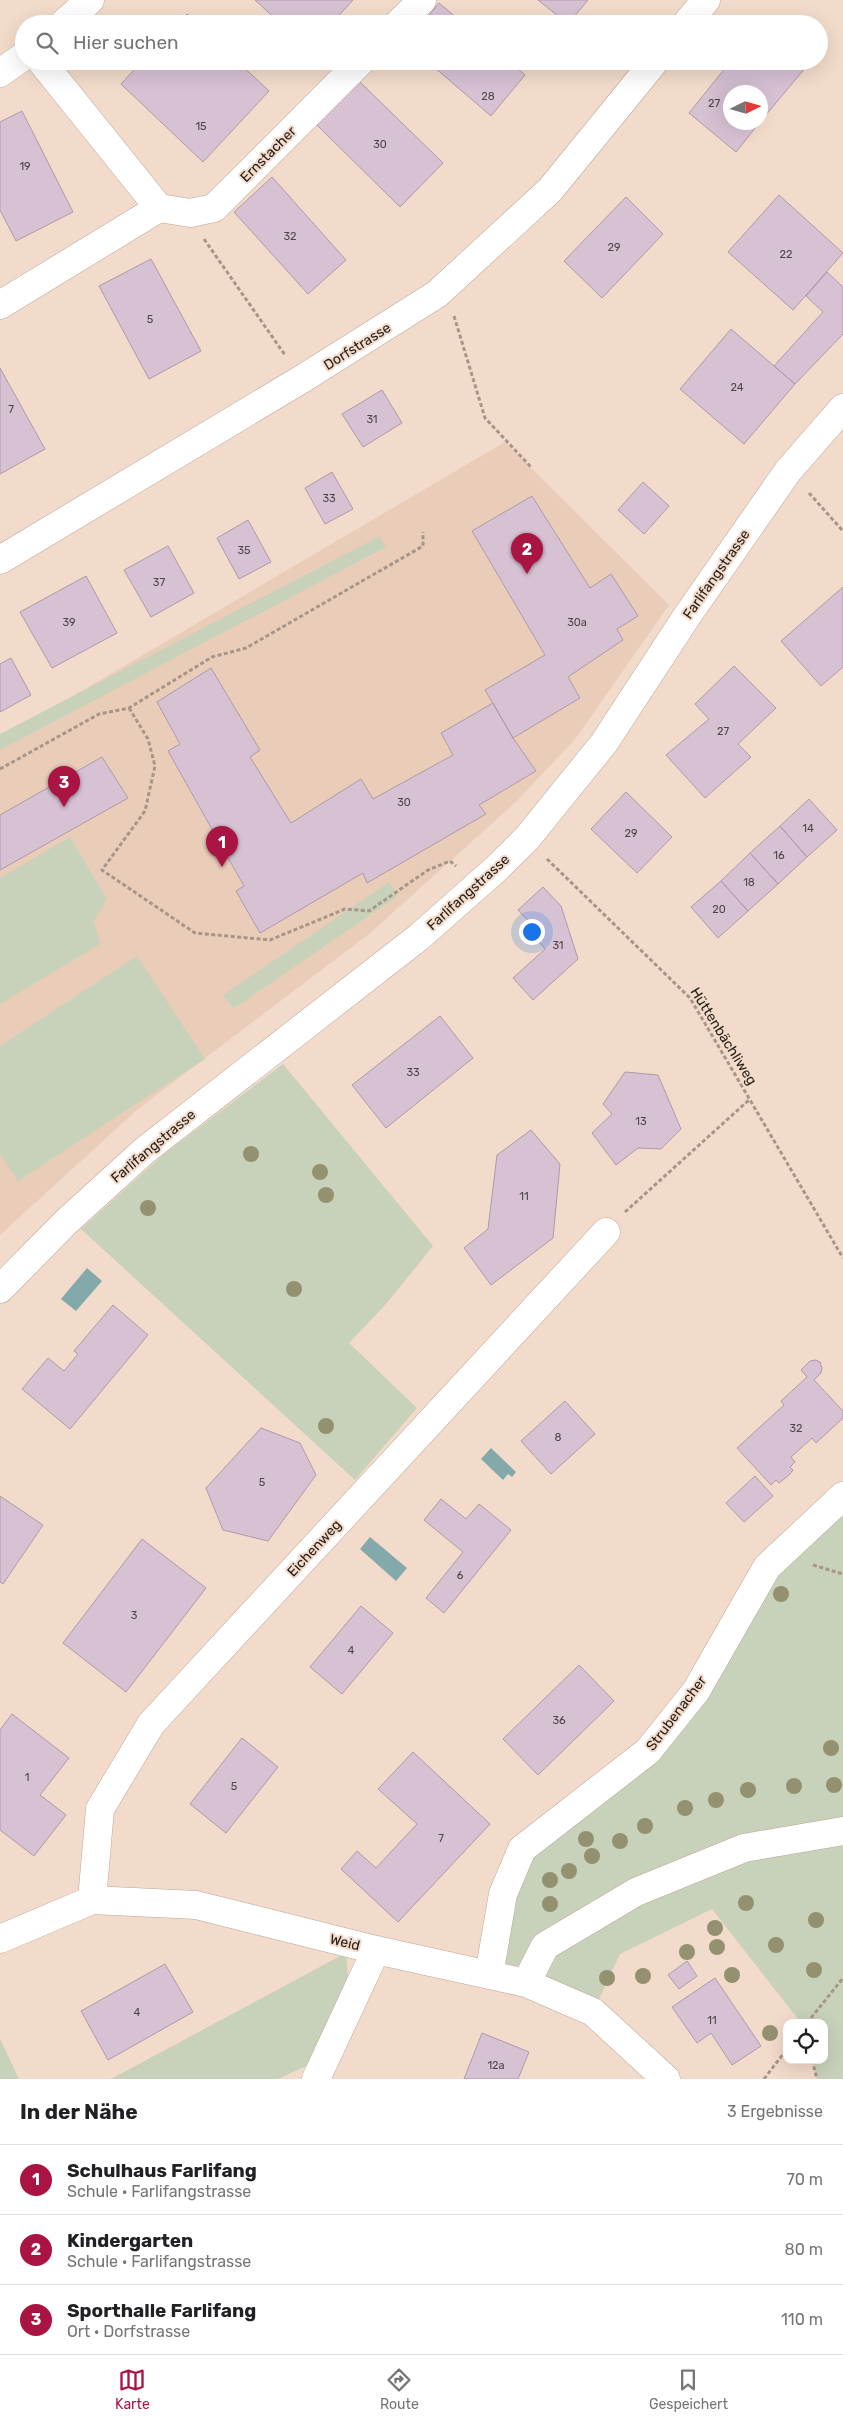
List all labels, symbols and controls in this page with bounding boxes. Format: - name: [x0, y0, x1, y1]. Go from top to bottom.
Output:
- search box: [15, 15, 828, 70]
- icon: search: [33, 29, 61, 57]
- text: Hier suchen: [73, 31, 179, 54]
- north arrow: [723, 85, 768, 130]
- house number: 28: [481, 90, 495, 103]
- house number: 27: [708, 97, 720, 110]
- house number: 15: [195, 120, 207, 133]
- street label: Ernstacher: [237, 122, 300, 186]
- house number: 30: [373, 138, 387, 151]
- house number: 19: [19, 160, 31, 173]
- house number: 32: [283, 230, 297, 243]
- house number: 29: [608, 241, 620, 254]
- house number: 22: [780, 248, 792, 261]
- house number: 5: [147, 313, 154, 326]
- street label: Dorfstrasse: [321, 319, 394, 374]
- house number: 24: [730, 381, 744, 394]
- house number: 7: [8, 403, 14, 416]
- house number: 31: [366, 413, 378, 426]
- house number: 33: [322, 492, 336, 505]
- street label: Farlifangstrasse: [679, 526, 754, 622]
- pin: 2: [511, 533, 543, 574]
- house number: 35: [237, 544, 251, 557]
- house number: 37: [153, 576, 165, 589]
- house number: 39: [62, 616, 76, 629]
- house number: 30a: [567, 616, 587, 629]
- house number: 27: [717, 725, 729, 738]
- pin: 3: [48, 766, 80, 807]
- house number: 30: [397, 796, 411, 809]
- house number: 14: [802, 822, 814, 835]
- pin: 1: [206, 826, 238, 867]
- house number: 29: [625, 827, 637, 840]
- house number: 16: [773, 849, 785, 862]
- street label: Farlifangstrasse: [424, 851, 513, 934]
- house number: 18: [743, 876, 755, 889]
- house number: 20: [712, 903, 726, 916]
- your location: [519, 919, 545, 945]
- house number: 31: [552, 939, 564, 952]
- street label: Hüttenbächliweg: [687, 984, 760, 1088]
- house number: 33: [406, 1066, 420, 1079]
- street label: Farlifangstrasse: [108, 1106, 199, 1187]
- house number: 13: [635, 1115, 647, 1128]
- house number: 11: [519, 1190, 529, 1203]
- house number: 32: [789, 1422, 803, 1435]
- house number: 8: [555, 1431, 562, 1444]
- house number: 5: [259, 1476, 266, 1489]
- street label: Eichenweg: [284, 1516, 345, 1580]
- house number: 6: [457, 1569, 464, 1582]
- house number: 3: [131, 1609, 138, 1622]
- house number: 4: [348, 1644, 355, 1657]
- street label: Strubenacher: [643, 1672, 711, 1754]
- house number: 36: [552, 1714, 566, 1727]
- house number: 1: [25, 1771, 29, 1784]
- house number: 5: [231, 1780, 238, 1793]
- house number: 7: [438, 1832, 444, 1845]
- street label: Weid: [328, 1931, 362, 1954]
- house number: 4: [134, 2006, 141, 2019]
- house number: 11: [707, 2014, 717, 2027]
- map controls: [783, 2019, 828, 2064]
- button: locate: [783, 2019, 828, 2064]
- house number: 12a: [487, 2059, 505, 2072]
- text: In der Nähe: [20, 2099, 138, 2124]
- text: 3 Ergebnisse: [727, 2102, 823, 2121]
- text: Schulhaus Farlifang: [67, 2159, 257, 2182]
- text: 1: [32, 2170, 40, 2189]
- text: 70 m: [786, 2170, 823, 2189]
- text: Schule · Farlifangstrasse: [67, 2182, 251, 2201]
- text: Kindergarten: [67, 2229, 193, 2252]
- text: 2: [31, 2240, 41, 2259]
- text: 80 m: [785, 2240, 823, 2259]
- text: Schule · Farlifangstrasse: [67, 2252, 251, 2271]
- text: Sporthalle Farlifang: [67, 2299, 256, 2322]
- text: 3: [31, 2310, 41, 2329]
- text: 110 m: [781, 2310, 823, 2329]
- text: Ort · Dorfstrasse: [67, 2322, 190, 2341]
- tab: Karte: [115, 2366, 150, 2413]
- tab: Route: [380, 2366, 419, 2413]
- tab: Gespeichert: [649, 2366, 728, 2413]

